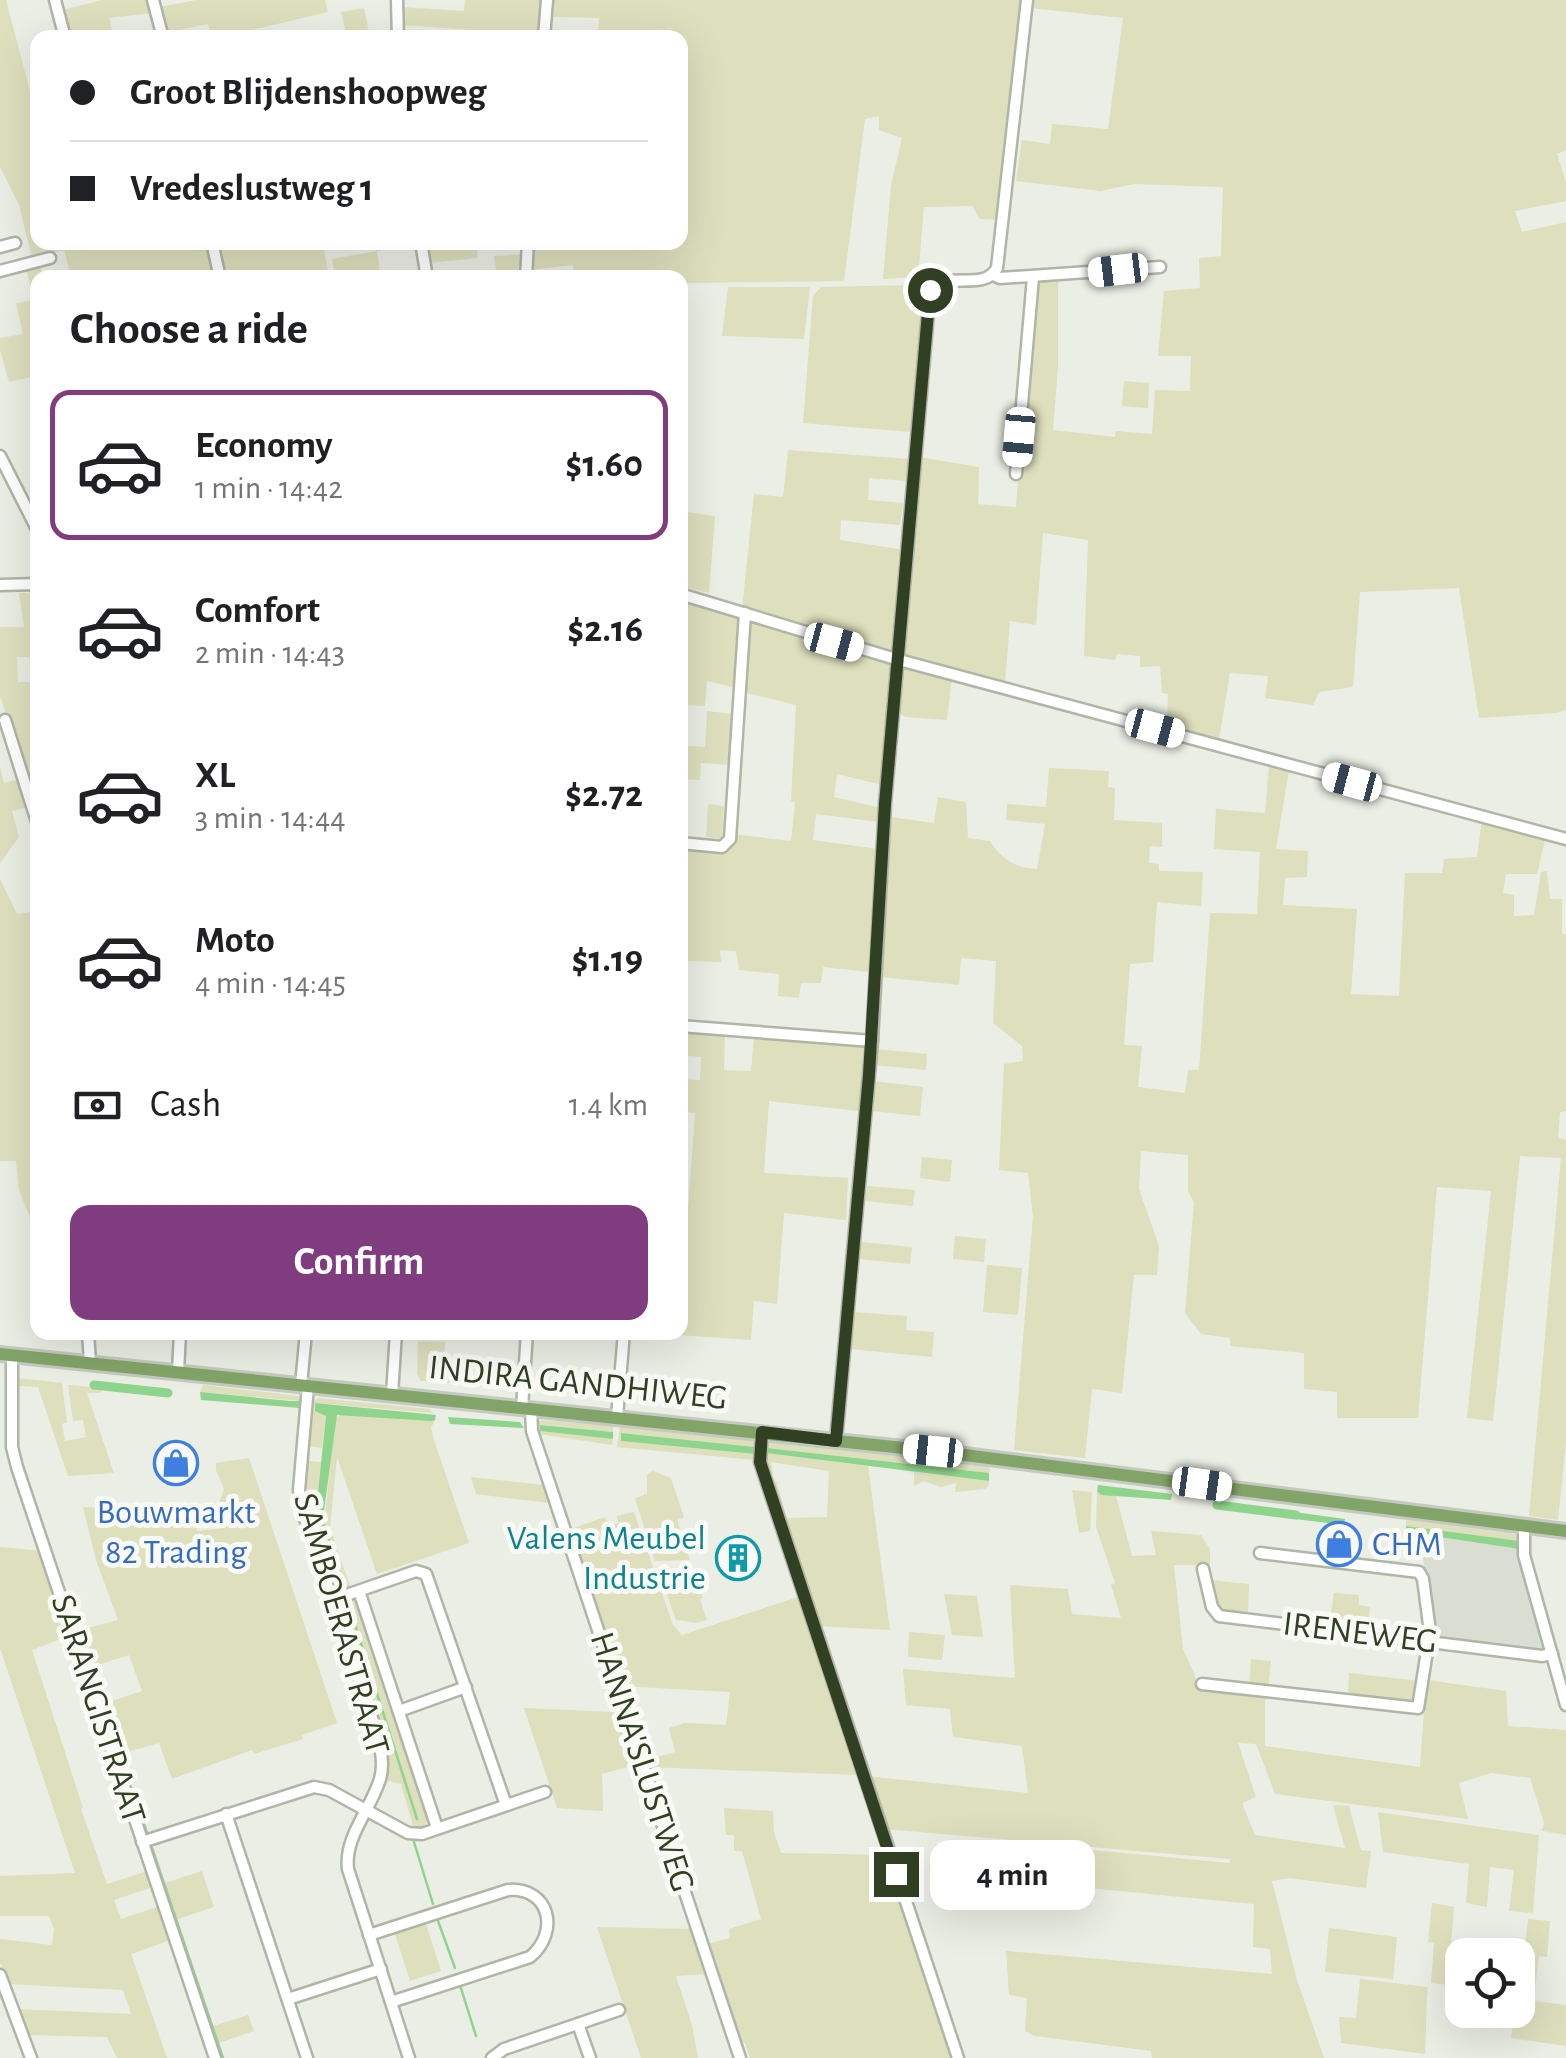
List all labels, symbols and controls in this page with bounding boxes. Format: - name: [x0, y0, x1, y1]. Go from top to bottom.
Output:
- text: Groot Blijdenshoopweg: [130, 74, 486, 112]
- text: Vredeslustweg 1: [130, 170, 374, 208]
- car: [1086, 251, 1150, 289]
- route start: [908, 268, 953, 313]
- text: Choose a ride: [70, 307, 308, 352]
- car: [1001, 406, 1037, 468]
- icon: car: [75, 420, 165, 510]
- text: Economy: [195, 427, 333, 465]
- text: $1.60: [565, 446, 643, 484]
- text: 1 min · 14:42: [195, 472, 343, 504]
- icon: car: [75, 585, 165, 675]
- text: Comfort: [195, 592, 320, 630]
- text: $2.16: [567, 611, 643, 649]
- car: [801, 620, 867, 664]
- text: 2 min · 14:43: [195, 637, 345, 669]
- car: [1122, 706, 1188, 750]
- icon: car: [75, 750, 165, 840]
- text: XL: [195, 757, 235, 795]
- car: [1319, 760, 1385, 804]
- text: $2.72: [565, 776, 643, 814]
- text: 3 min · 14:44: [195, 802, 346, 834]
- icon: car: [75, 915, 165, 1005]
- text: Moto: [195, 922, 275, 960]
- text: $1.19: [571, 941, 643, 979]
- text: 4 min · 14:45: [195, 967, 346, 999]
- icon: cash: [70, 1078, 125, 1133]
- text: Cash: [150, 1086, 221, 1124]
- text: 1.4 km: [569, 1089, 648, 1121]
- button: Confirm: [70, 1205, 648, 1320]
- street label: INDIRA GANDHIWEG: [427, 1350, 729, 1416]
- car: [902, 1433, 964, 1469]
- shop icon: Bouwmarkt 82 Trading: [153, 1440, 199, 1486]
- car: [1170, 1465, 1234, 1503]
- street label: SAMBOERASTRAAT: [287, 1489, 395, 1759]
- place label: Bouwmarkt 82 Trading: [97, 1495, 255, 1570]
- place label: Valens Meubel Industrie: [507, 1521, 706, 1596]
- shop icon: CHM: [1316, 1521, 1362, 1567]
- place label: CHM: [1372, 1527, 1442, 1562]
- building icon: Valens Meubel Industrie: [715, 1535, 761, 1581]
- street label: SARANGISTRAAT: [45, 1590, 151, 1828]
- street label: IRENEWEG: [1281, 1606, 1439, 1660]
- street label: HANNA'SLUSTWEG: [584, 1628, 700, 1896]
- callout: 4 min: [931, 1839, 1096, 1909]
- route end: [874, 1852, 919, 1897]
- text: 4 min: [976, 1859, 1049, 1891]
- map controls: [1445, 1938, 1535, 2028]
- button: locate: [1445, 1938, 1535, 2028]

